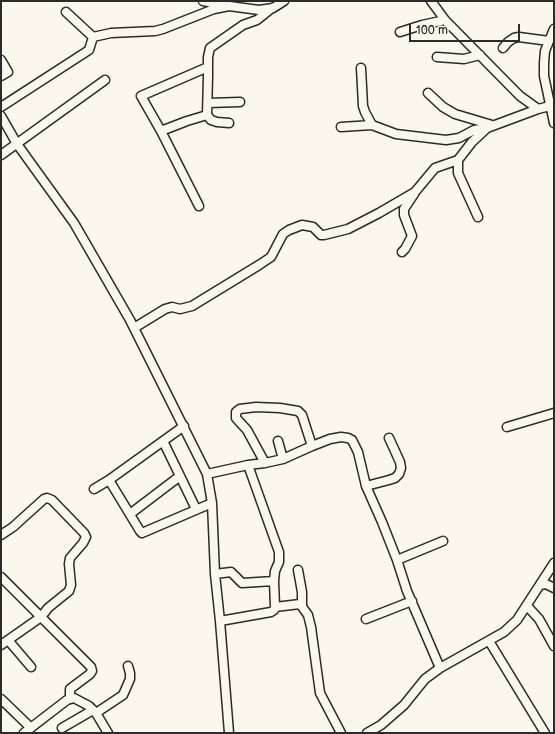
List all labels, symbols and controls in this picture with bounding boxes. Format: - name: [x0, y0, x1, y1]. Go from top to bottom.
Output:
- scale bar: [411, 16, 522, 42]
- text: 100 m: [416, 23, 448, 38]

